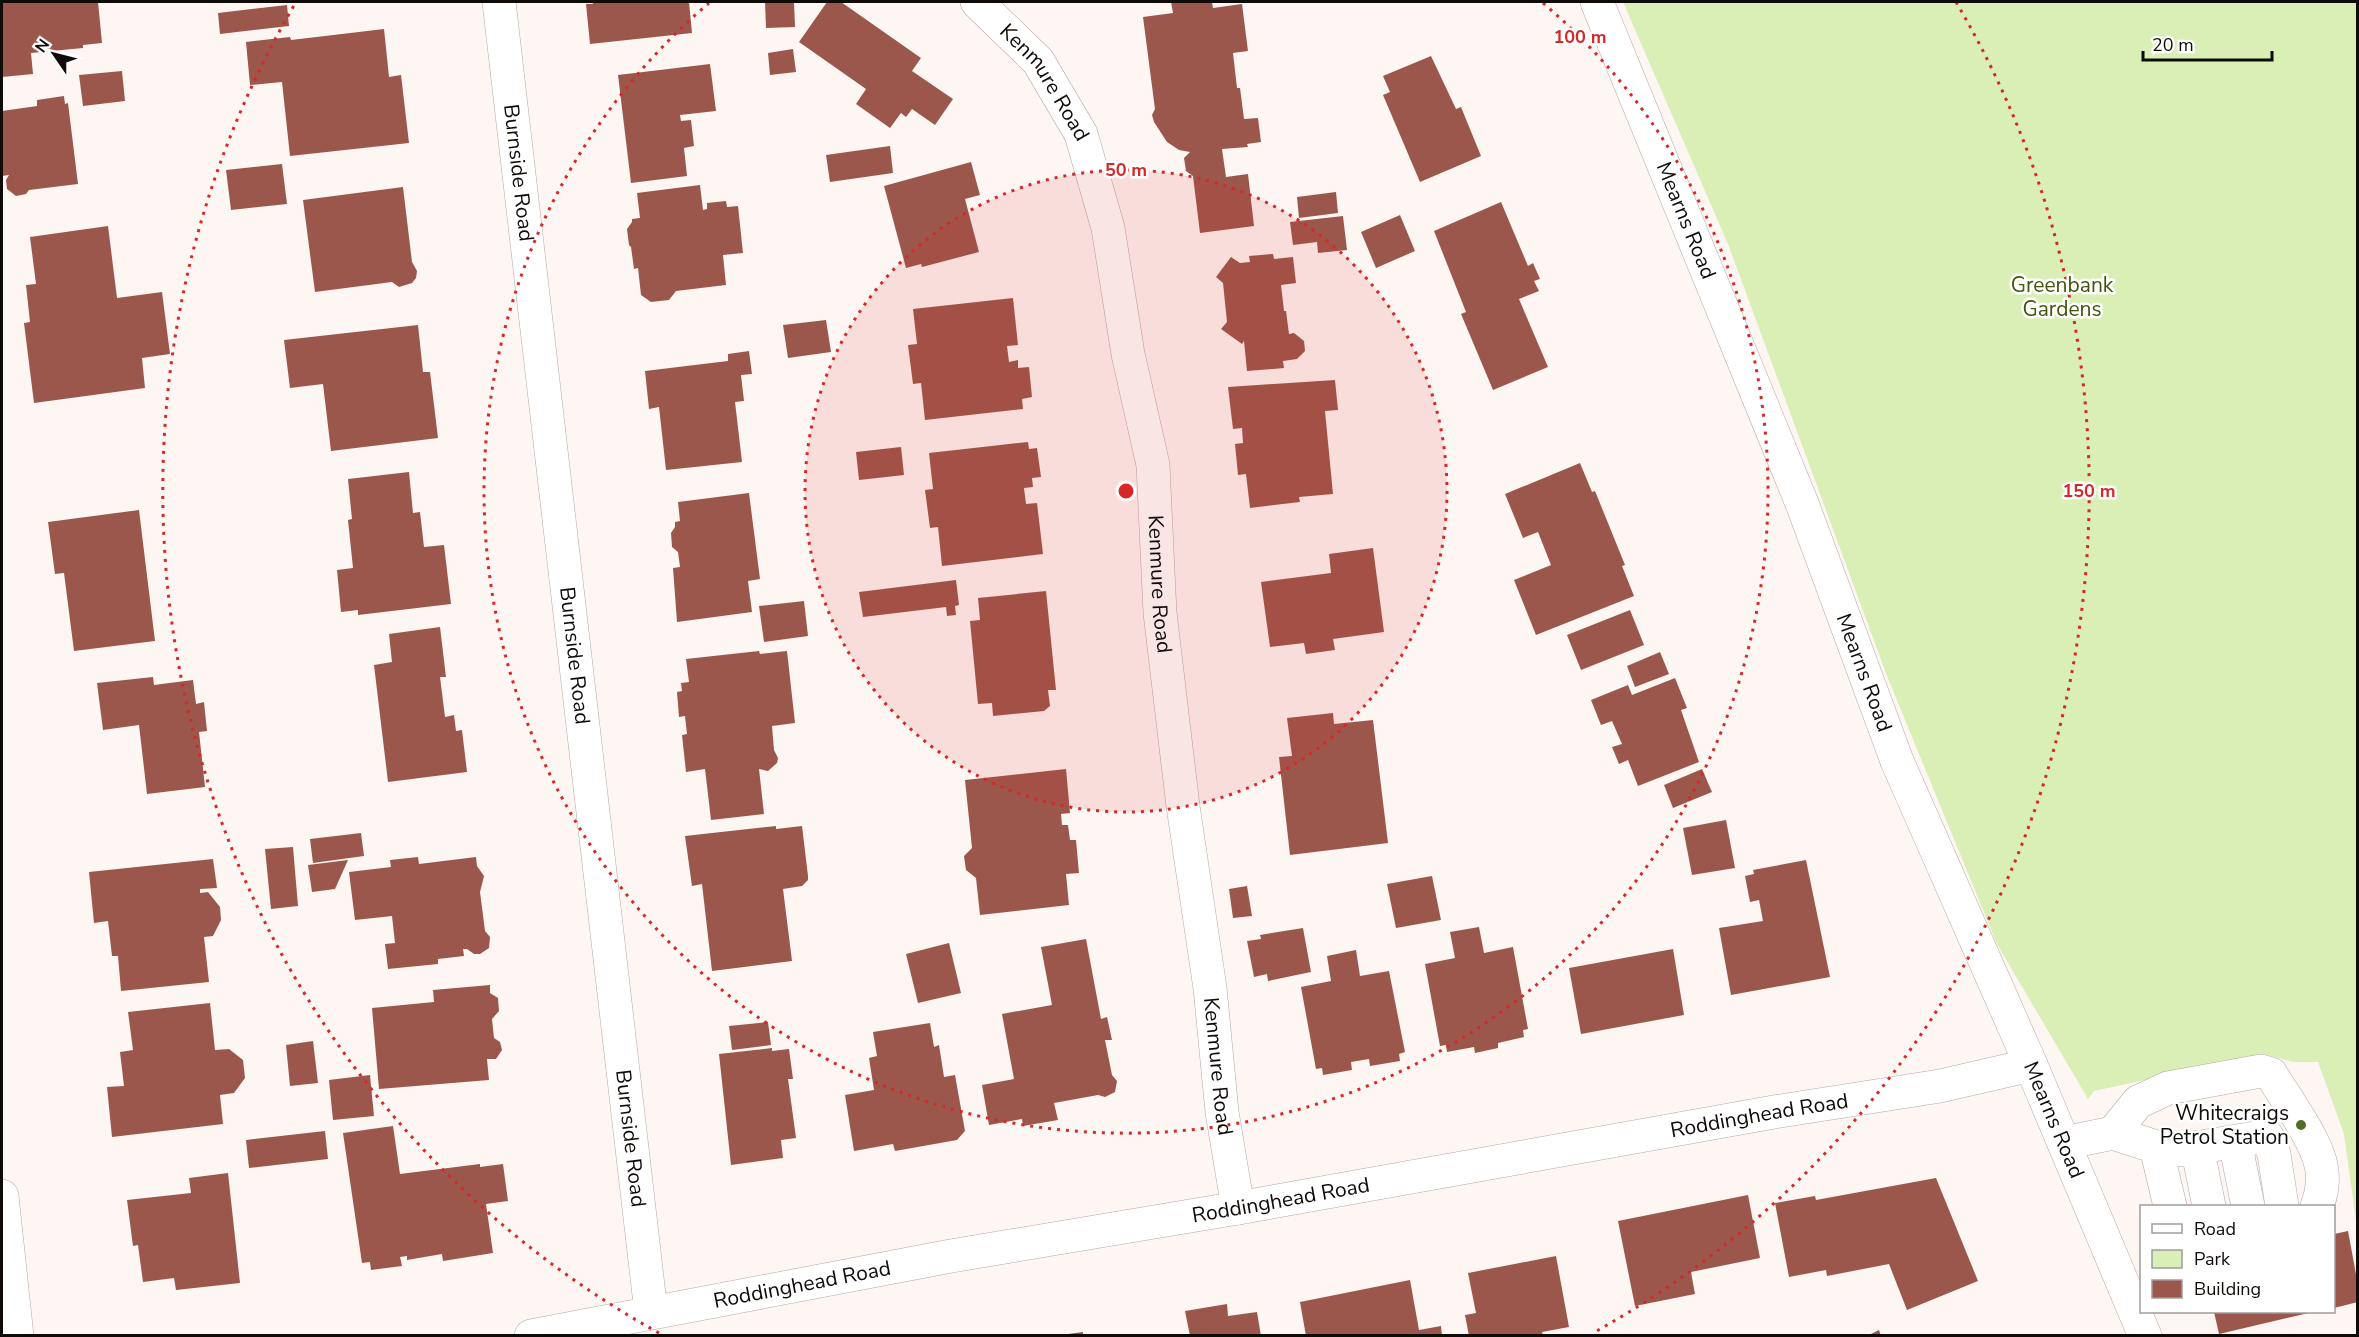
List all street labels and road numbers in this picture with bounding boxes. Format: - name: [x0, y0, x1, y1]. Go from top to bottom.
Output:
- street label: Kenmure Road: [994, 17, 1096, 146]
- street label: Burnside Road: [497, 103, 541, 243]
- street label: Mearns Road: [1650, 158, 1723, 283]
- street label: Kenmure Road: [1141, 514, 1179, 655]
- street label: Burnside Road: [553, 585, 597, 726]
- street label: Mearns Road: [1830, 609, 1899, 736]
- street label: Kenmure Road: [1197, 996, 1240, 1137]
- street label: Mearns Road: [2017, 1057, 2091, 1183]
- street label: Burnside Road: [609, 1068, 653, 1209]
- street label: Roddinghead Road: [1668, 1087, 1850, 1144]
- street label: Roddinghead Road: [1190, 1171, 1372, 1229]
- street label: Roddinghead Road: [711, 1254, 893, 1315]

